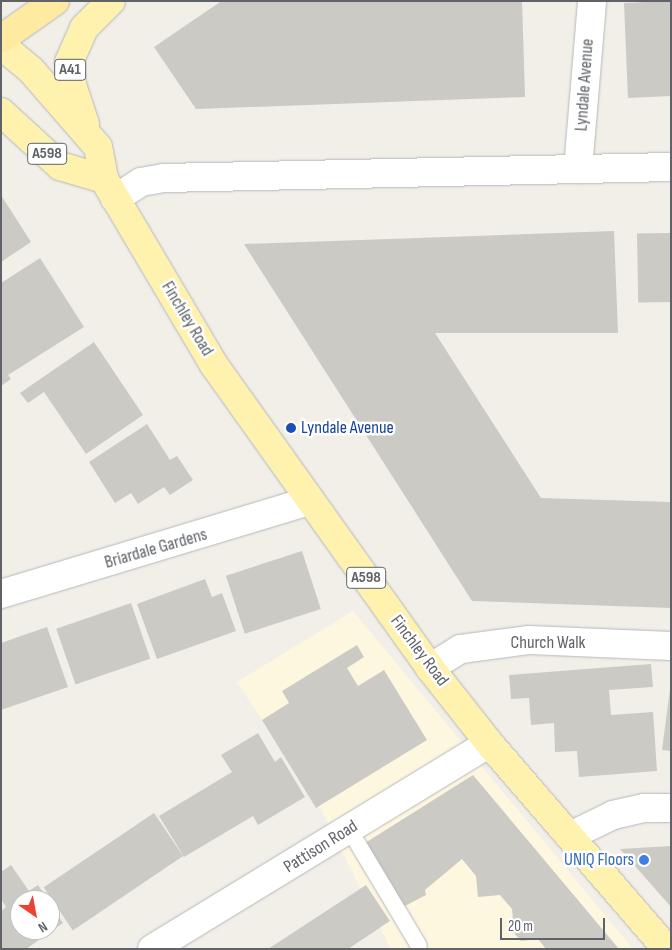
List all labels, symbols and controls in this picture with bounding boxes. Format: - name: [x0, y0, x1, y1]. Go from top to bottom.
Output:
- street label: Lyndale Avenue: [571, 38, 599, 132]
- road number: A41: [54, 56, 86, 84]
- road number: A598: [27, 140, 67, 168]
- street label: Finchley Road: [156, 278, 218, 360]
- place label: Lyndale Avenue: [301, 417, 394, 439]
- marker: Lyndale Avenue: [285, 422, 297, 434]
- street label: Briardale Gardens: [102, 524, 210, 574]
- road number: A598: [346, 564, 386, 592]
- street label: Finchley Road: [385, 611, 453, 691]
- street label: Church Walk: [511, 632, 585, 654]
- street label: Pattison Road: [280, 816, 362, 878]
- place label: UNIQ Floors: [564, 849, 634, 871]
- marker: UNIQ Floors: [638, 854, 650, 866]
- north arrow: [10, 890, 60, 940]
- scale bar: [502, 908, 607, 940]
- text: 20 m: [508, 917, 533, 936]
- text: N: [35, 918, 51, 936]

